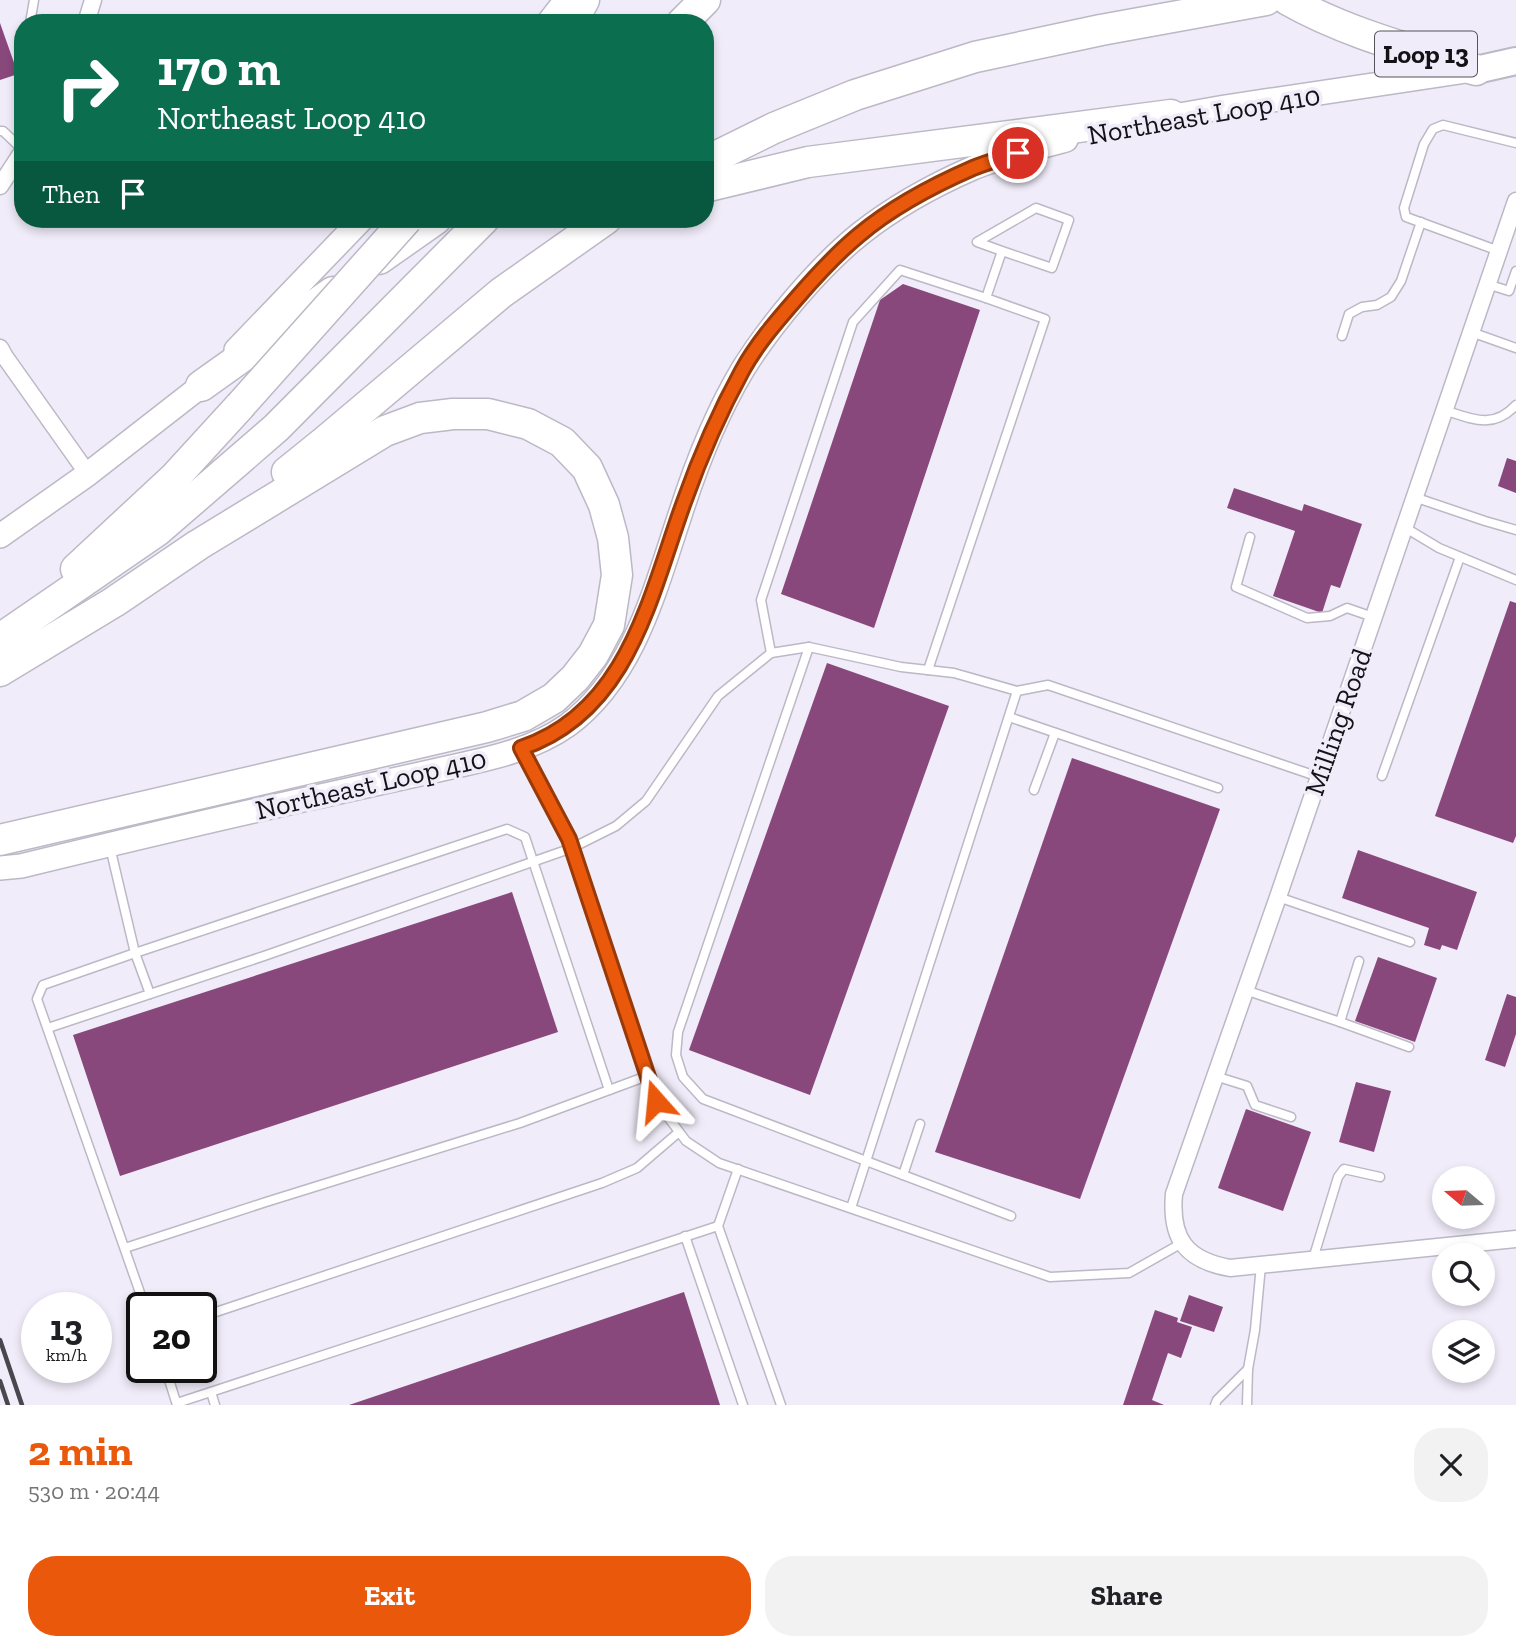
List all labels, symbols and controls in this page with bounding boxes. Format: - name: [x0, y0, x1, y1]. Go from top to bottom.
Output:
- road number: Loop 13: [1375, 32, 1477, 76]
- text: 170 m: [157, 39, 280, 98]
- icon: right: [42, 42, 133, 133]
- street label: Northeast Loop 410: [1085, 78, 1323, 152]
- text: Northeast Loop 410: [157, 99, 426, 137]
- pin: [988, 123, 1048, 183]
- icon: arrive: [999, 134, 1037, 172]
- icon: arrive: [114, 175, 152, 213]
- text: Then: [42, 178, 100, 210]
- street label: Milling Road: [1297, 644, 1379, 800]
- street label: Northeast Loop 410: [252, 741, 490, 827]
- position arrow: [619, 1064, 693, 1138]
- north arrow: [1432, 1166, 1494, 1228]
- map controls: [1432, 1166, 1495, 1383]
- button: search: [1432, 1243, 1495, 1306]
- speed limit sign: 20: [126, 1292, 217, 1383]
- text: 13: [50, 1307, 83, 1349]
- button: layers: [1432, 1320, 1495, 1383]
- text: km/h: [46, 1344, 87, 1366]
- text: 2 min: [28, 1425, 133, 1476]
- button: close: [1414, 1428, 1488, 1502]
- text: 530 m · 20:44: [28, 1477, 160, 1505]
- button: Exit: [28, 1556, 751, 1636]
- button: Share: [765, 1556, 1488, 1636]

